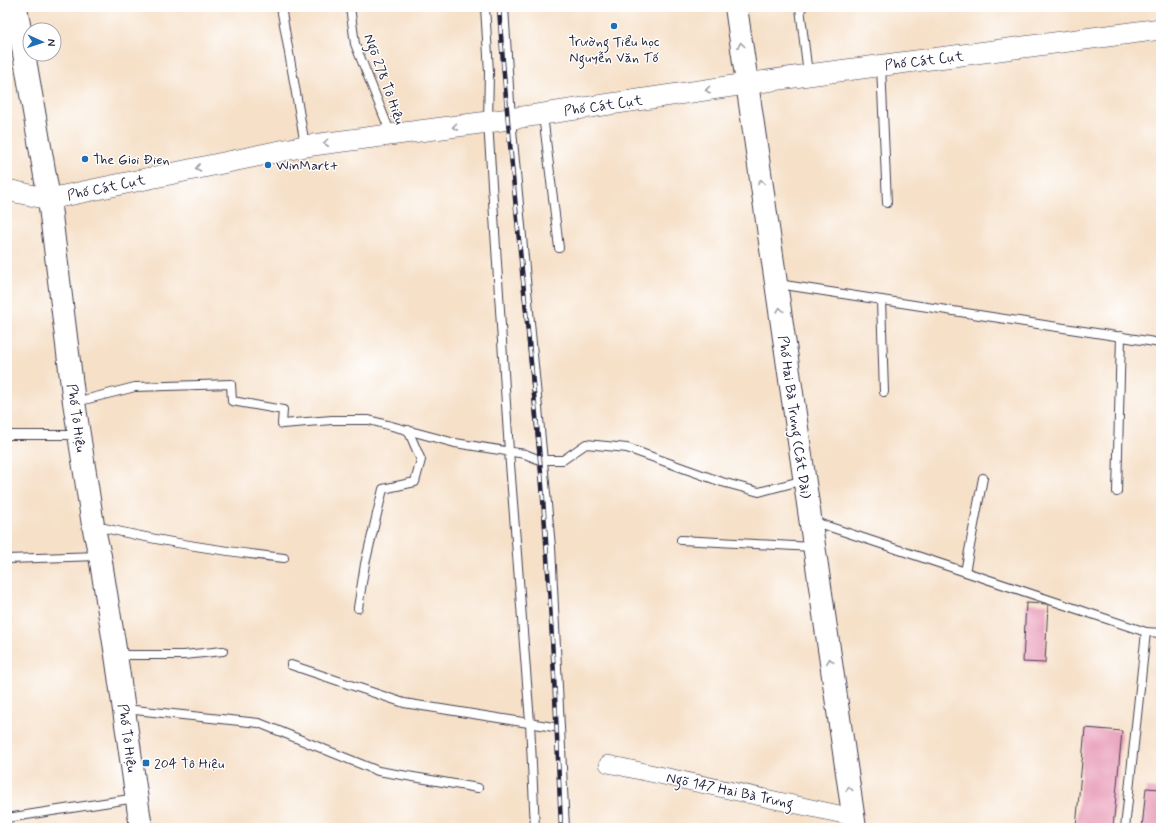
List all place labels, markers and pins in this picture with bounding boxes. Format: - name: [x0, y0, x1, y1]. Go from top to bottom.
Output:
- marker: Trường Tiểu học Nguyễn Văn Tố: [609, 21, 619, 31]
- place label: Trường Tiểu học Nguyễn Văn Tố: [568, 33, 660, 69]
- place label: The Gioi Đien: [93, 151, 170, 169]
- marker: The Gioi Đien: [80, 154, 90, 164]
- place label: WinMart+: [276, 157, 339, 175]
- marker: WinMart+: [263, 160, 273, 170]
- place label: 204 Tô Hiệu: [154, 755, 224, 773]
- marker: 204 Tô Hiệu: [141, 758, 151, 768]

